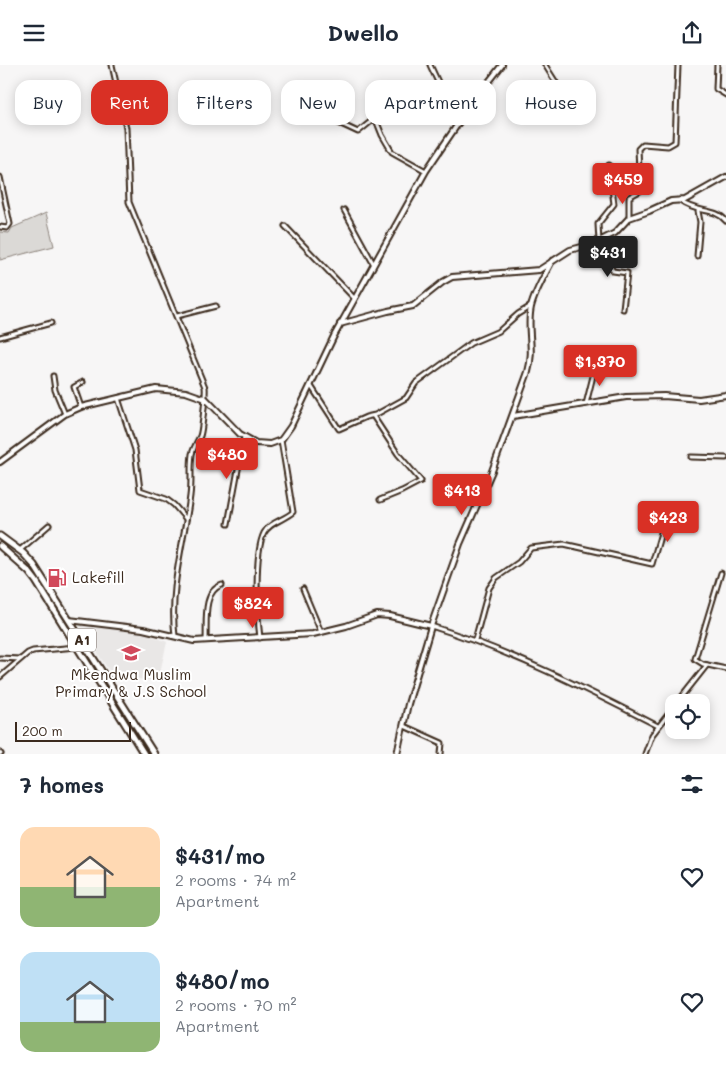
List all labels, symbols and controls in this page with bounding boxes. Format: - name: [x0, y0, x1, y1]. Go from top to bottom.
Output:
- text: Dwello: [327, 18, 399, 47]
- icon: menu: [20, 19, 48, 47]
- icon: share: [678, 19, 706, 47]
- chip: Buy: [15, 80, 81, 125]
- chip: Rent: [91, 80, 168, 125]
- chip: Filters: [178, 80, 271, 125]
- chip: New: [281, 80, 355, 125]
- chip: Apartment: [365, 80, 496, 125]
- chip: House: [506, 80, 596, 125]
- pin: $459: [593, 163, 653, 205]
- text: $459: [604, 168, 643, 189]
- pin: $431: [578, 235, 638, 278]
- text: $431: [590, 241, 626, 262]
- pin: $1,370: [559, 345, 641, 387]
- text: $1,370: [575, 350, 625, 371]
- pin: $480: [197, 437, 257, 480]
- text: $480: [207, 443, 247, 464]
- pin: $413: [432, 473, 492, 516]
- text: $413: [444, 479, 480, 500]
- pin: $423: [638, 501, 698, 543]
- text: $423: [649, 506, 687, 527]
- fuel station icon: Lakefill: [46, 567, 68, 589]
- place label: Lakefill: [72, 567, 124, 587]
- pin: $824: [223, 587, 283, 629]
- text: $824: [234, 592, 272, 613]
- road number: A1: [68, 629, 96, 651]
- school or university icon: Mkendwa Muslim Primary & J.S School: [120, 642, 142, 664]
- place label: Mkendwa Muslim Primary & J.S School: [55, 664, 207, 701]
- map controls: [665, 694, 710, 739]
- button: locate: [665, 694, 710, 739]
- scale bar: [15, 719, 131, 742]
- text: 200 m: [22, 721, 63, 740]
- icon: filters: [678, 770, 706, 798]
- text: 7 homes: [20, 771, 104, 798]
- text: $431/mo: [175, 842, 265, 869]
- icon: home: [60, 847, 120, 907]
- icon: heart: [678, 863, 706, 891]
- text: 2 rooms · 74 m²: [175, 869, 296, 890]
- text: Apartment: [175, 890, 260, 911]
- text: $480/mo: [175, 967, 270, 994]
- icon: home: [60, 972, 120, 1032]
- icon: heart: [678, 988, 706, 1016]
- text: 2 rooms · 70 m²: [175, 994, 296, 1015]
- text: Apartment: [175, 1015, 260, 1036]

